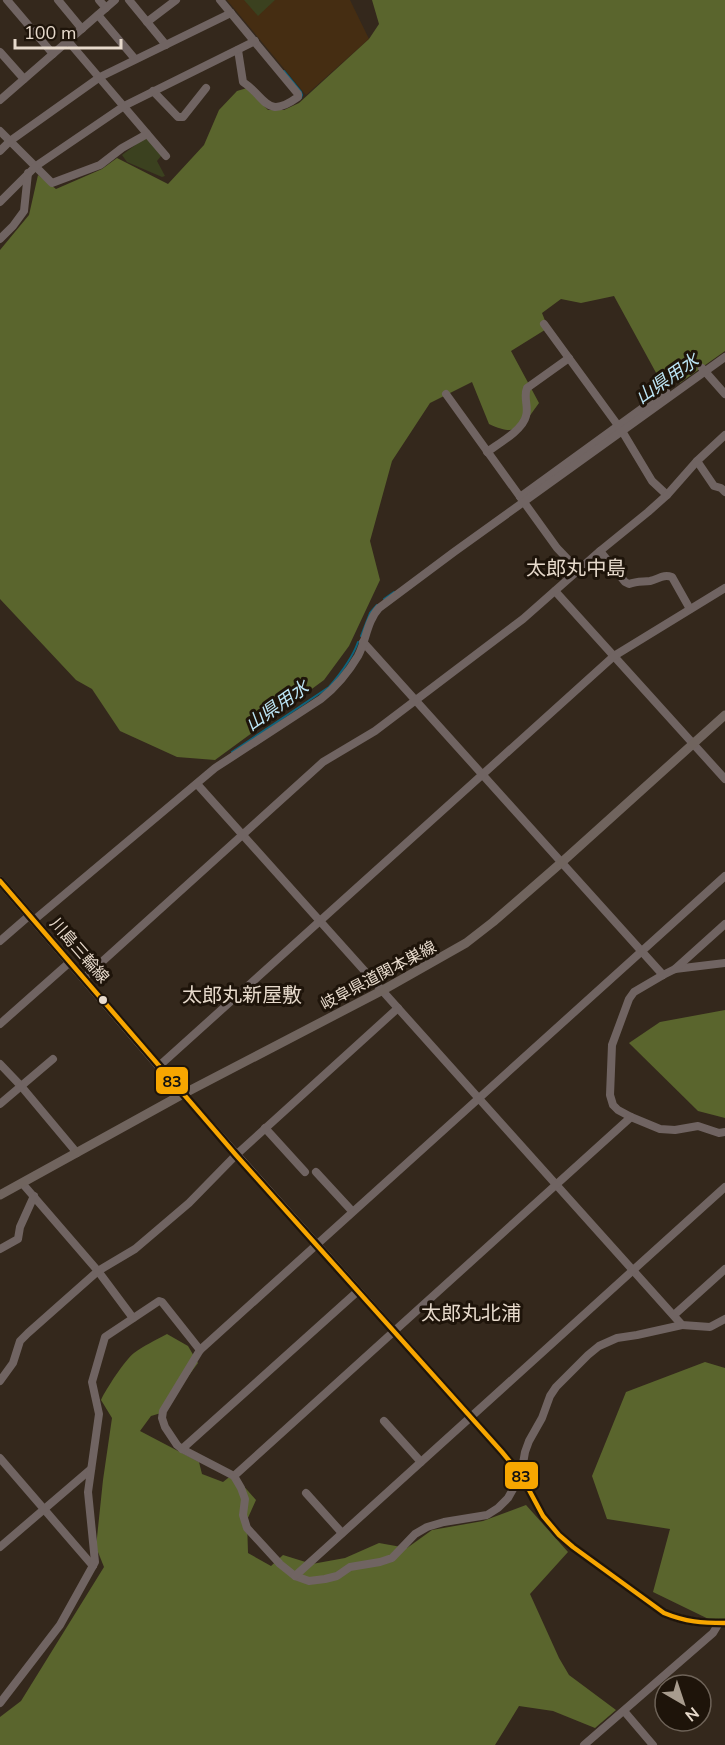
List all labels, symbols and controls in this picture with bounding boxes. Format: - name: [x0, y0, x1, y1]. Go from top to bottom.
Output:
- scale bar: [15, 12, 122, 50]
- text: 100 m: [24, 21, 76, 45]
- water label: 山県用水: [631, 347, 705, 409]
- district label: 太郎丸中島: [526, 555, 626, 582]
- water label: 山県用水: [241, 674, 315, 736]
- street label: 川島三輪線: [45, 913, 114, 988]
- street label: 岐阜県道関本巣線: [317, 936, 440, 1016]
- district label: 太郎丸新屋敷: [182, 982, 302, 1009]
- unlabelled marker: [97, 994, 109, 1006]
- line badge: 83: [155, 1066, 189, 1095]
- text: 83: [162, 1071, 182, 1093]
- district label: 太郎丸北浦: [421, 1300, 521, 1327]
- line badge: 83: [504, 1461, 539, 1490]
- text: 83: [511, 1466, 531, 1488]
- north arrow: [653, 1673, 713, 1733]
- text: N: [680, 1702, 703, 1726]

